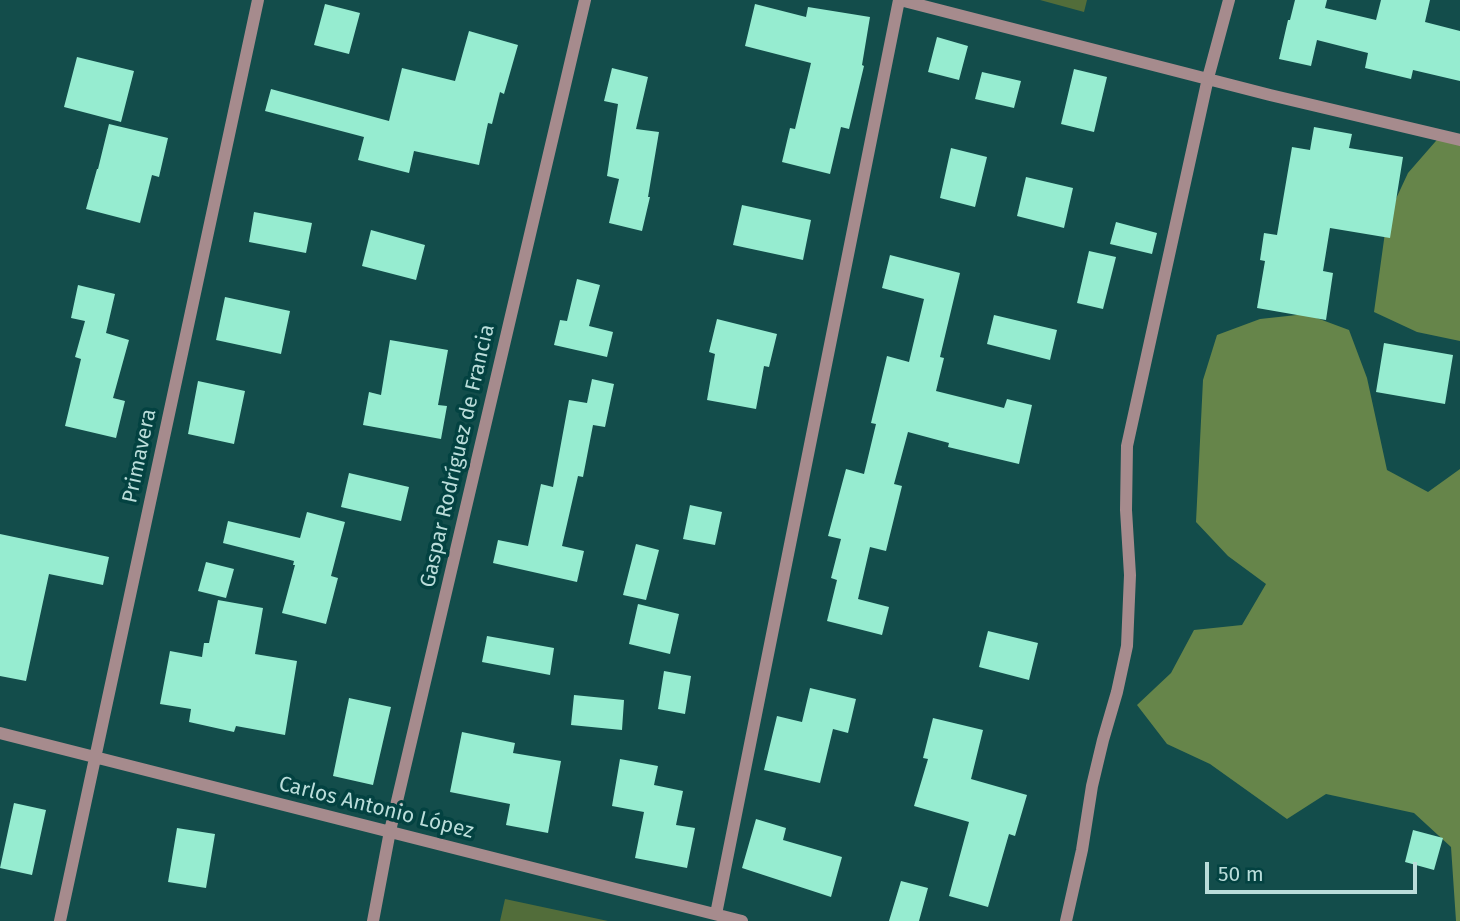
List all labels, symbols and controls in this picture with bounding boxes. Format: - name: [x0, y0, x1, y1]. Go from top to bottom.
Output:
- street label: Gaspar Rodríguez de Francia: [415, 322, 501, 590]
- street label: Primavera: [118, 407, 162, 505]
- street label: Carlos Antonio López: [276, 772, 476, 844]
- scale bar: [1208, 848, 1420, 892]
- text: 50 m: [1218, 861, 1264, 887]

